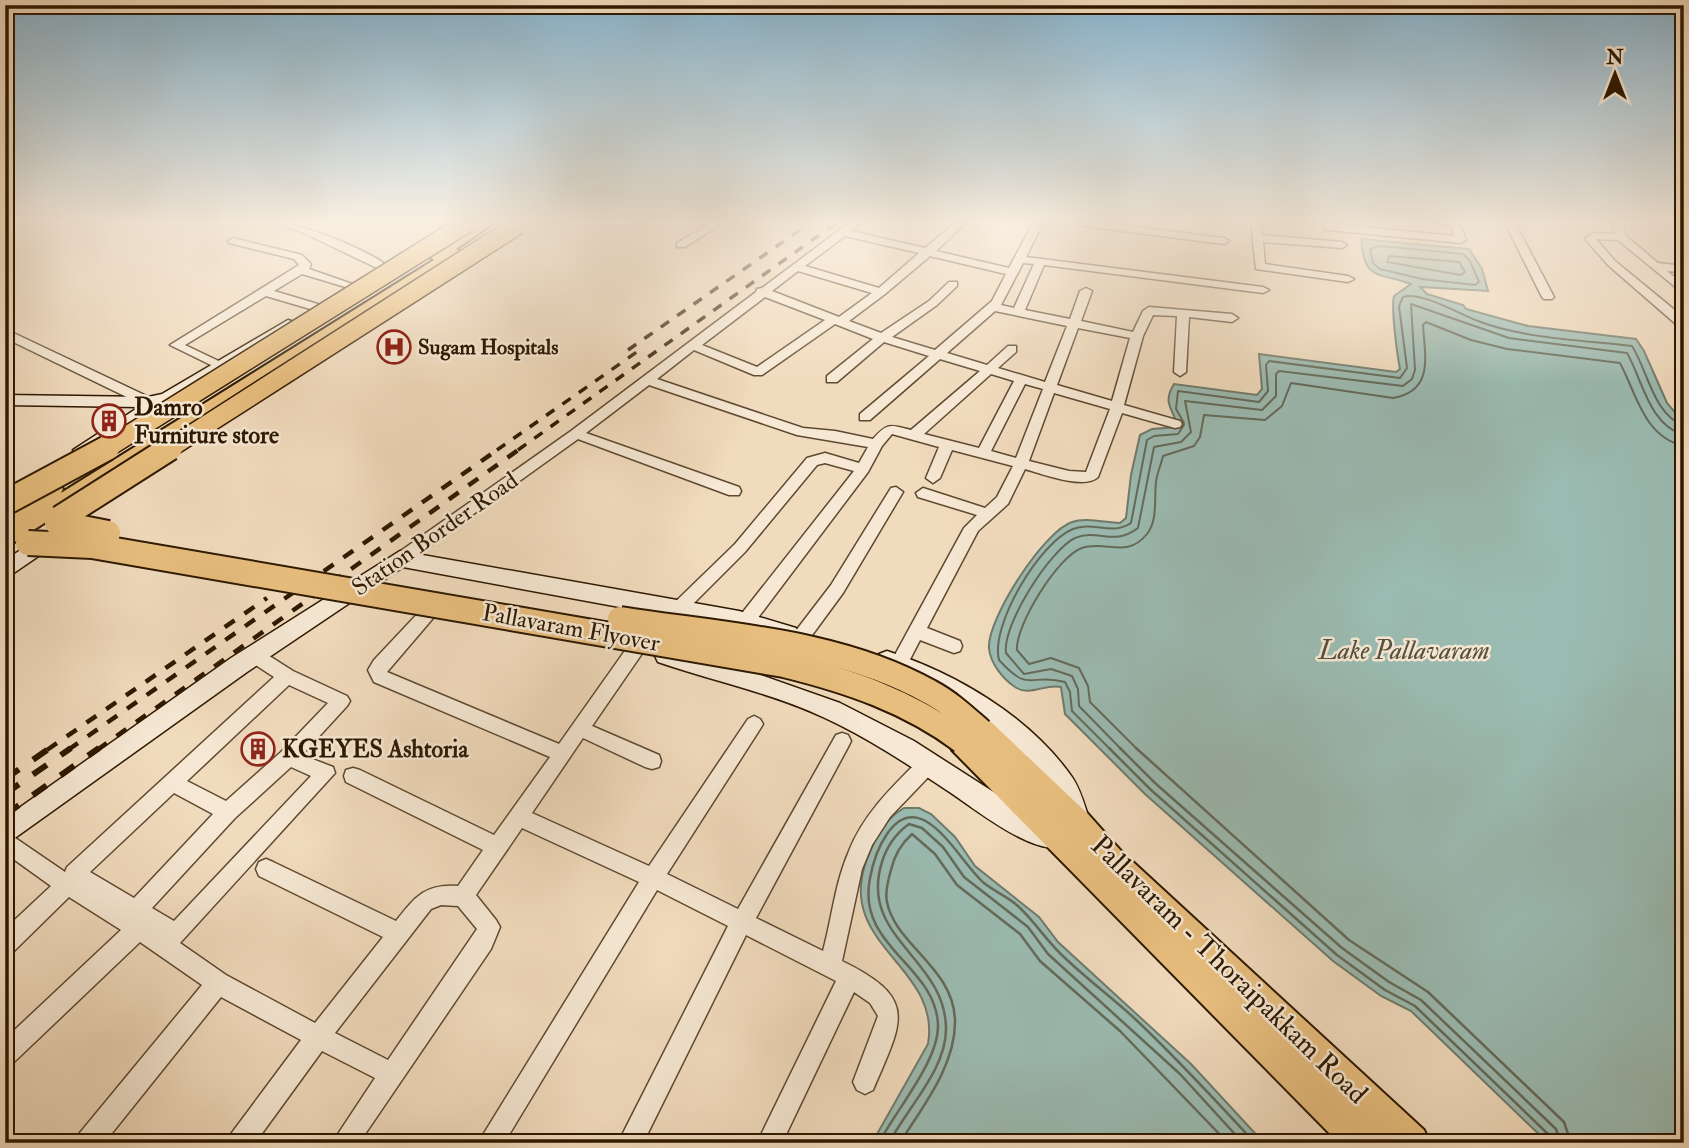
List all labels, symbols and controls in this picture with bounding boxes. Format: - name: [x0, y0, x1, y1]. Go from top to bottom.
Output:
- north arrow: [1580, 38, 1650, 108]
- text: N: [1605, 46, 1624, 70]
- hospital icon: Sugam Hospitals: [375, 328, 413, 366]
- place label: Sugam Hospitals: [418, 334, 558, 361]
- place label: Damro Furniture store: [134, 392, 279, 451]
- building icon: Damro Furniture store: [90, 402, 128, 440]
- street label: Station Border Road: [346, 465, 524, 603]
- street label: Pallavaram Flyover: [480, 597, 662, 659]
- water label: Lake Pallavaram: [1317, 635, 1490, 667]
- building icon: KGEYES Ashtoria: [239, 730, 277, 768]
- place label: KGEYES Ashtoria: [282, 734, 469, 765]
- street label: Pallavaram - Thoraipakkam Road: [1083, 828, 1375, 1112]

